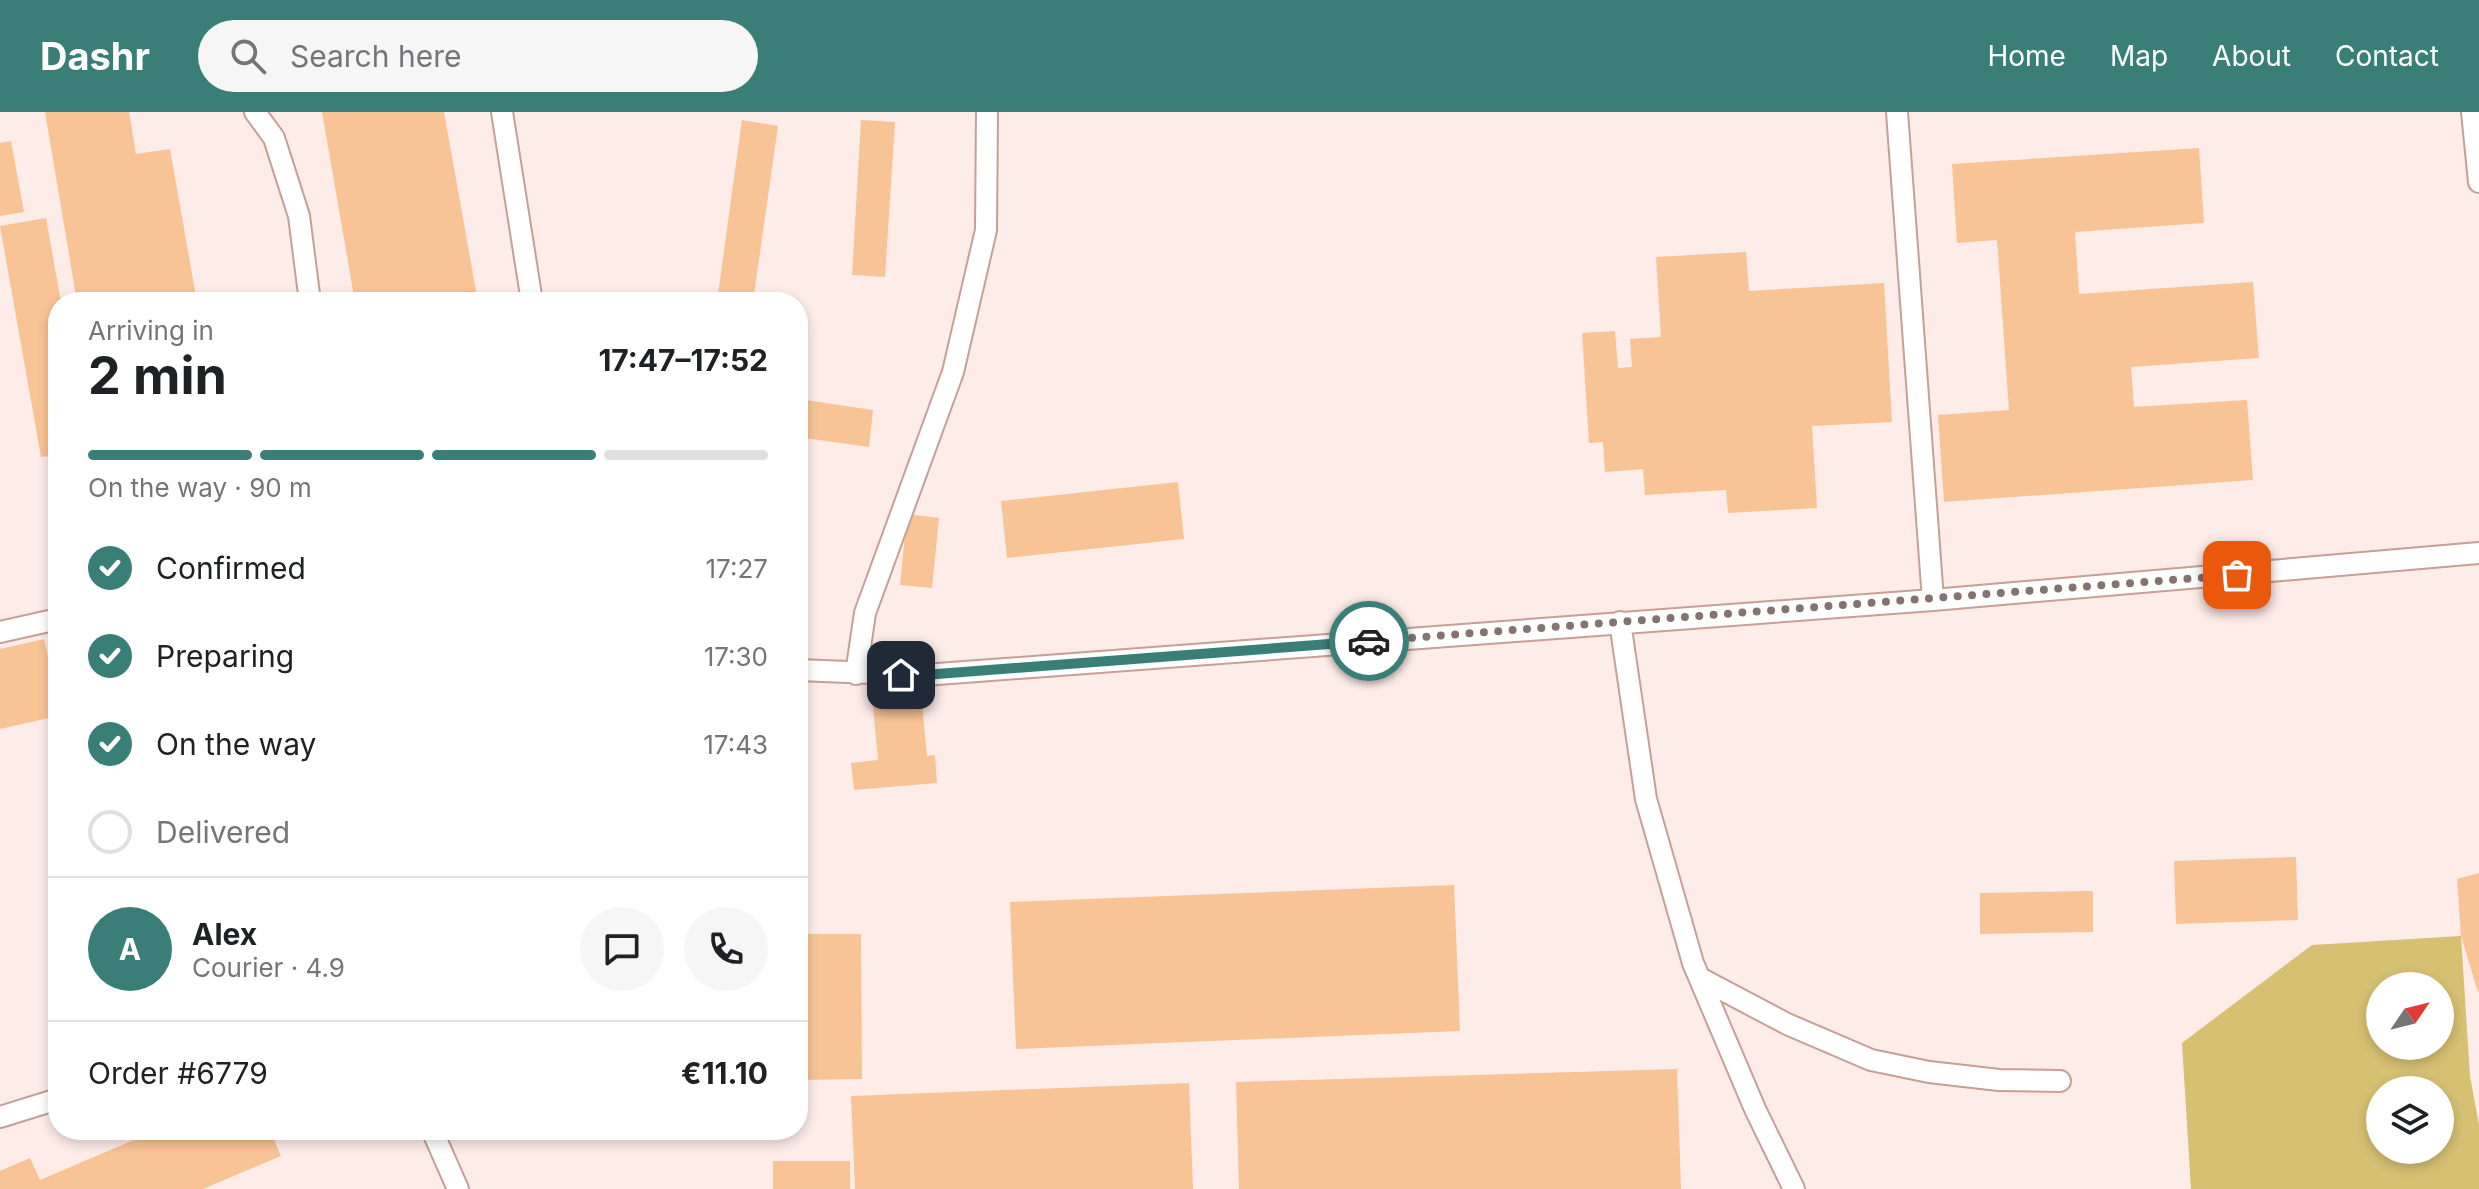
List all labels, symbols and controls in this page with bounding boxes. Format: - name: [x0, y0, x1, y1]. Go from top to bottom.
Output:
- search box: [198, 20, 758, 92]
- text: Dashr: [40, 33, 150, 79]
- icon: search: [226, 34, 270, 78]
- text: Search here: [290, 38, 461, 74]
- text: Home: [1987, 39, 2066, 73]
- text: Map: [2110, 39, 2168, 73]
- text: About: [2212, 39, 2291, 73]
- text: Contact: [2335, 39, 2439, 73]
- text: Arriving in: [88, 315, 214, 346]
- text: 17:47–17:52: [598, 342, 768, 378]
- text: 2 min: [88, 344, 227, 407]
- text: On the way · 90 m: [88, 472, 312, 503]
- pin: [2203, 541, 2271, 609]
- icon: check: [88, 546, 132, 590]
- text: Confirmed: [156, 550, 306, 586]
- text: 17:27: [706, 553, 768, 584]
- icon: bag: [2215, 553, 2259, 597]
- courier: [1329, 601, 1409, 681]
- icon: car: [1347, 619, 1391, 663]
- icon: check: [88, 634, 132, 678]
- text: Preparing: [156, 638, 294, 674]
- text: 17:30: [704, 641, 768, 672]
- pin: [867, 641, 935, 709]
- icon: home: [879, 653, 923, 697]
- icon: check: [88, 722, 132, 766]
- text: On the way: [156, 726, 316, 762]
- text: 17:43: [703, 729, 768, 760]
- text: Delivered: [156, 814, 290, 850]
- button: chat: [580, 907, 664, 991]
- button: phone: [684, 907, 768, 991]
- text: Alex: [192, 916, 257, 952]
- text: A: [119, 931, 141, 967]
- text: Courier · 4.9: [192, 952, 345, 983]
- north arrow: [2366, 972, 2454, 1060]
- map controls: [2366, 972, 2454, 1164]
- text: Order #6779: [88, 1055, 268, 1091]
- text: €11.10: [681, 1055, 768, 1091]
- button: layers: [2366, 1076, 2454, 1164]

